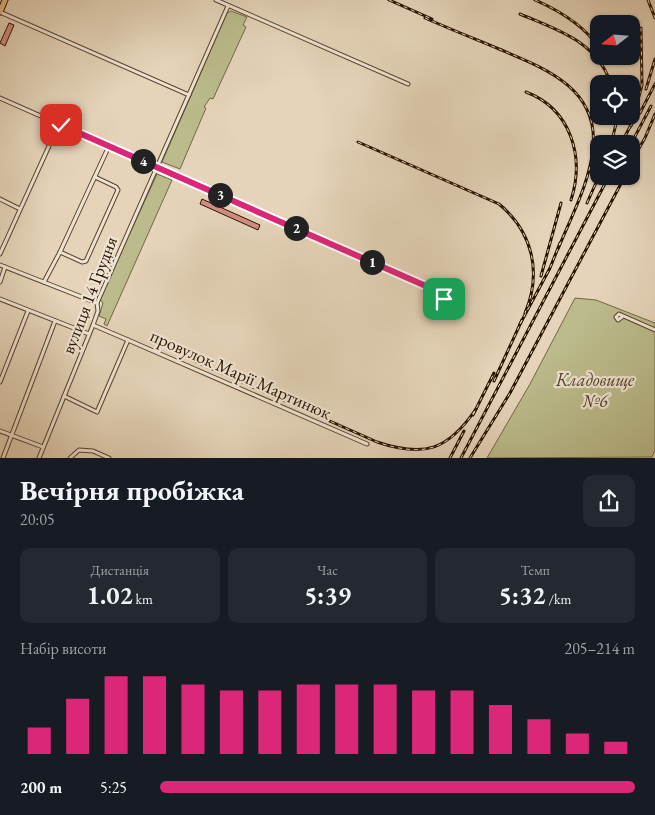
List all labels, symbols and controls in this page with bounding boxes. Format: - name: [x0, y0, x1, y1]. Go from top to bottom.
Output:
- north arrow: [590, 15, 640, 65]
- map controls: [590, 15, 640, 185]
- button: locate: [590, 75, 640, 125]
- pin: [40, 104, 82, 146]
- icon: check: [47, 111, 75, 139]
- button: layers: [590, 135, 640, 185]
- pin: 4: [130, 148, 156, 174]
- text: 4: [140, 152, 147, 170]
- pin: 3: [208, 182, 232, 208]
- text: 3: [217, 186, 224, 204]
- pin: 2: [284, 216, 308, 240]
- text: 2: [293, 219, 300, 237]
- street label: вулиця 14 Грудня: [56, 233, 122, 357]
- pin: 1: [360, 250, 384, 274]
- text: 1: [369, 253, 376, 271]
- pin: [423, 278, 465, 320]
- icon: arrive: [430, 285, 458, 313]
- street label: провулок Марії Мартинюк: [147, 324, 335, 424]
- park label: Кладовище №6: [555, 368, 635, 412]
- text: Вечірня пробіжка: [20, 472, 244, 508]
- button: share: [583, 475, 635, 527]
- text: 20:05: [20, 509, 55, 530]
- text: Дистанція: [91, 561, 149, 579]
- text: Час: [317, 561, 338, 579]
- text: Темп: [521, 561, 550, 579]
- text: 1.02: [87, 579, 133, 611]
- text: 5:39: [304, 579, 351, 611]
- text: 5:32: [499, 579, 546, 611]
- text: km: [133, 590, 153, 608]
- text: /km: [546, 590, 571, 608]
- text: Набір висоти: [20, 638, 106, 659]
- text: 205–214 m: [564, 638, 635, 659]
- text: 200 m: [20, 777, 62, 798]
- text: 5:25: [100, 777, 127, 798]

